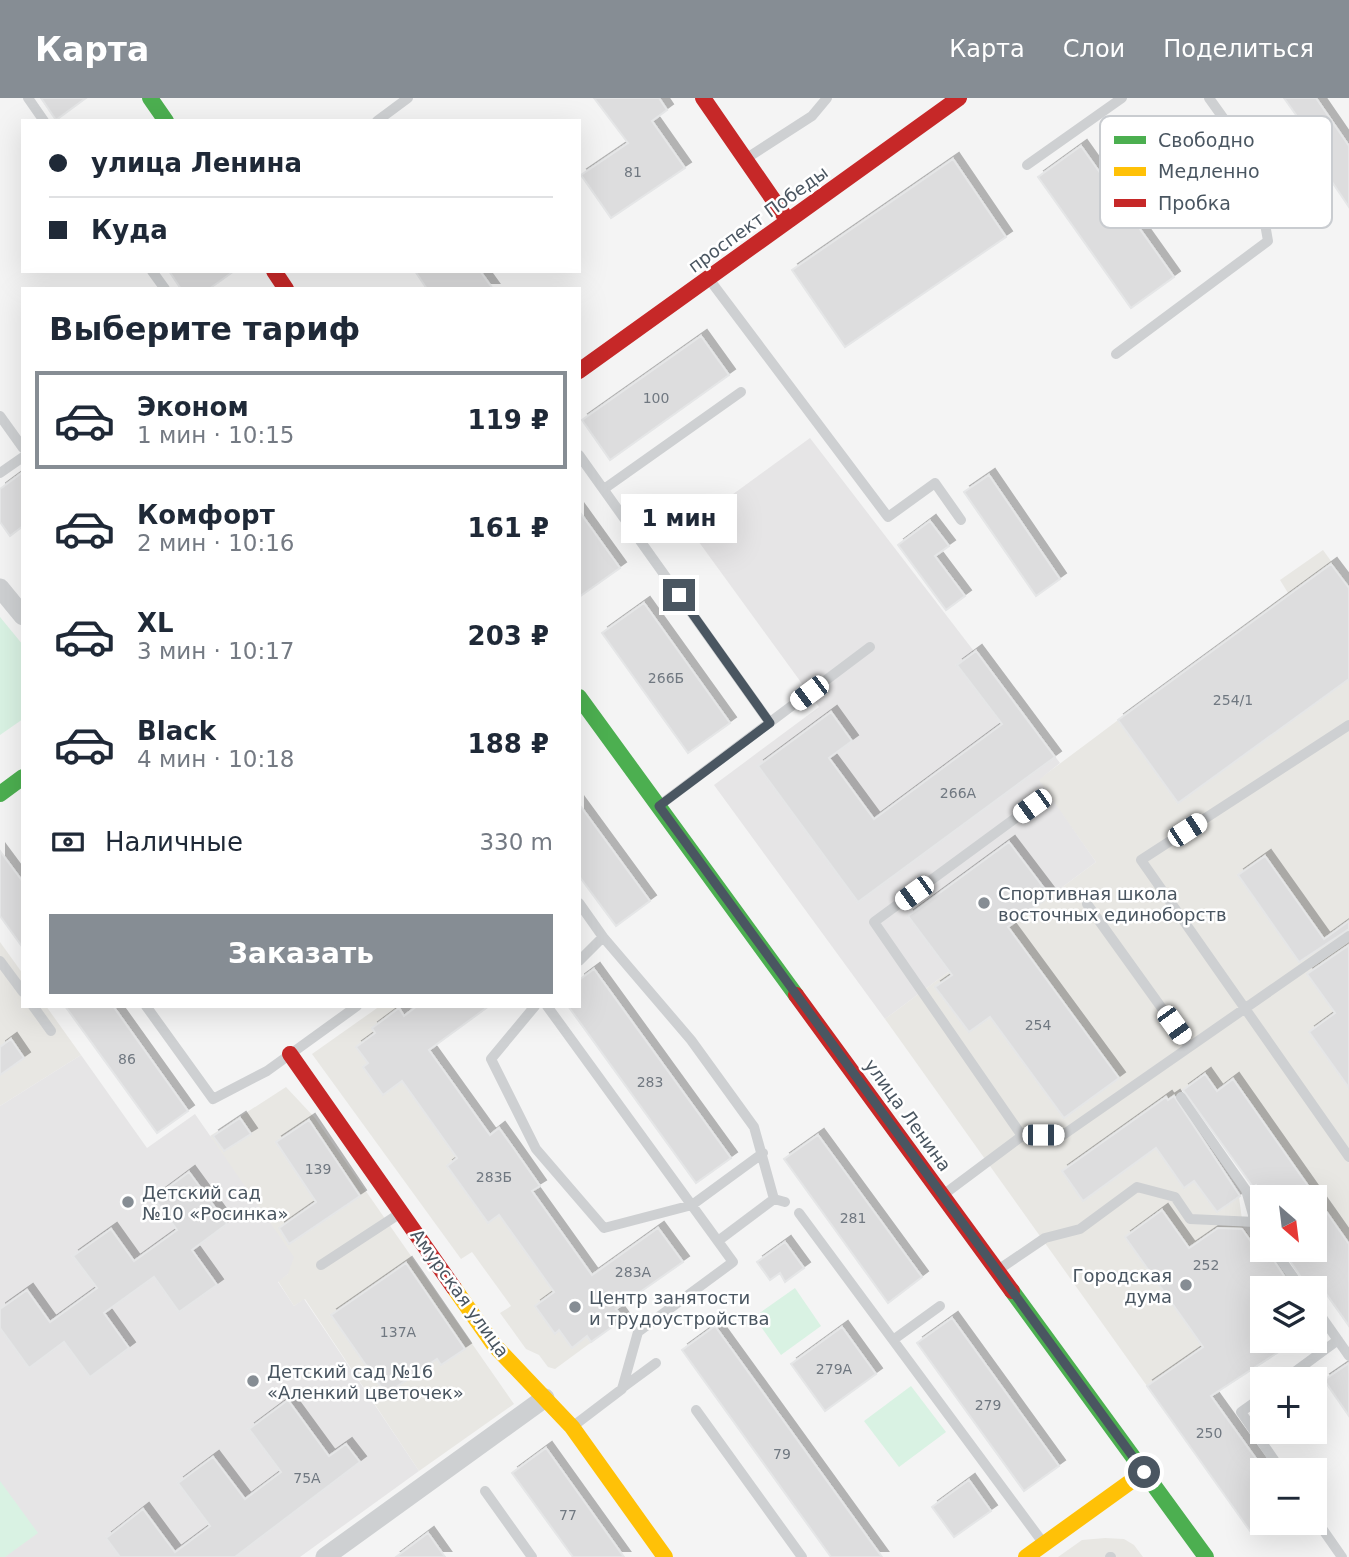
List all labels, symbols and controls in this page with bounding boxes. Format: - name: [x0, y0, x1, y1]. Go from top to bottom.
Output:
- text: Карта: [35, 30, 149, 69]
- text: Карта: [949, 35, 1025, 63]
- text: Слои: [1063, 35, 1125, 63]
- text: Поделиться: [1163, 35, 1314, 63]
- legend: [1100, 116, 1332, 228]
- text: Свободно: [1158, 129, 1255, 151]
- text: улица Ленина: [91, 148, 302, 178]
- text: Медленно: [1158, 160, 1260, 182]
- street label: проспект Победы: [684, 161, 832, 277]
- house number: 81: [624, 164, 642, 180]
- text: Пробка: [1158, 192, 1231, 214]
- text: Куда: [91, 215, 168, 245]
- text: Выберите тариф: [49, 310, 360, 348]
- icon: car: [53, 389, 116, 452]
- house number: 100: [643, 390, 669, 406]
- text: Эконом: [137, 392, 249, 422]
- text: 119 ₽: [468, 405, 549, 435]
- text: 1 мин · 10:15: [137, 422, 295, 448]
- callout: 1 мин: [621, 494, 737, 542]
- icon: car: [53, 497, 116, 560]
- text: Комфорт: [137, 500, 275, 530]
- text: 1 мин: [642, 505, 716, 531]
- text: 161 ₽: [468, 513, 549, 543]
- text: 2 мин · 10:16: [137, 530, 295, 556]
- route end: [663, 579, 695, 611]
- icon: car: [53, 605, 116, 668]
- text: XL: [137, 608, 174, 638]
- text: 203 ₽: [468, 621, 549, 651]
- text: 3 мин · 10:17: [137, 638, 295, 664]
- house number: 266Б: [648, 670, 684, 686]
- car: [786, 672, 833, 714]
- house number: 254/1: [1213, 692, 1253, 708]
- icon: car: [53, 713, 116, 776]
- text: Black: [137, 716, 216, 746]
- text: 188 ₽: [468, 729, 549, 759]
- text: 4 мин · 10:18: [137, 746, 295, 772]
- house number: 266А: [940, 785, 977, 801]
- car: [1009, 785, 1056, 827]
- car: [1164, 810, 1211, 850]
- icon: cash: [49, 823, 87, 861]
- text: Наличные: [105, 827, 243, 857]
- text: 330 m: [479, 829, 553, 855]
- car: [891, 872, 938, 914]
- place label: Спортивная школа восточных единоборств: [998, 883, 1227, 925]
- marker: Спортивная школа восточных единоборств: [976, 895, 992, 911]
- button: Заказать: [49, 914, 553, 994]
- car: [1154, 1002, 1195, 1048]
- house number: 254: [1025, 1017, 1051, 1033]
- house number: 86: [118, 1051, 136, 1067]
- street label: улица Ленина: [860, 1055, 956, 1175]
- house number: 283: [637, 1074, 663, 1090]
- car: [1023, 1125, 1065, 1146]
- house number: 139: [305, 1161, 331, 1177]
- house number: 283Б: [476, 1169, 512, 1185]
- place label: Детский сад №10 «Росинка»: [142, 1182, 289, 1224]
- north arrow: [1250, 1185, 1326, 1262]
- map controls: [1250, 1185, 1327, 1535]
- marker: Детский сад №10 «Росинка»: [120, 1194, 136, 1210]
- house number: 281: [840, 1210, 866, 1226]
- street label: Амурская улица: [406, 1225, 514, 1361]
- house number: 252: [1193, 1257, 1219, 1273]
- house number: 283А: [615, 1264, 652, 1280]
- place label: Городская дума: [1072, 1265, 1172, 1307]
- button: layers: [1250, 1276, 1327, 1353]
- marker: Городская дума: [1178, 1277, 1194, 1293]
- place label: Центр занятости и трудоустройства: [589, 1287, 770, 1329]
- marker: Центр занятости и трудоустройства: [567, 1299, 583, 1315]
- house number: 137А: [380, 1324, 417, 1340]
- place label: Детский сад №16 «Аленкий цветочек»: [267, 1361, 464, 1403]
- house number: 279А: [816, 1361, 853, 1377]
- button: +: [1250, 1367, 1327, 1444]
- marker: Детский сад №16 «Аленкий цветочек»: [245, 1373, 261, 1389]
- house number: 279: [975, 1397, 1001, 1413]
- house number: 250: [1196, 1425, 1222, 1441]
- house number: 79: [773, 1446, 791, 1462]
- route start: [1128, 1456, 1160, 1488]
- button: −: [1250, 1458, 1327, 1535]
- house number: 75А: [293, 1470, 321, 1486]
- house number: 77: [559, 1507, 577, 1523]

